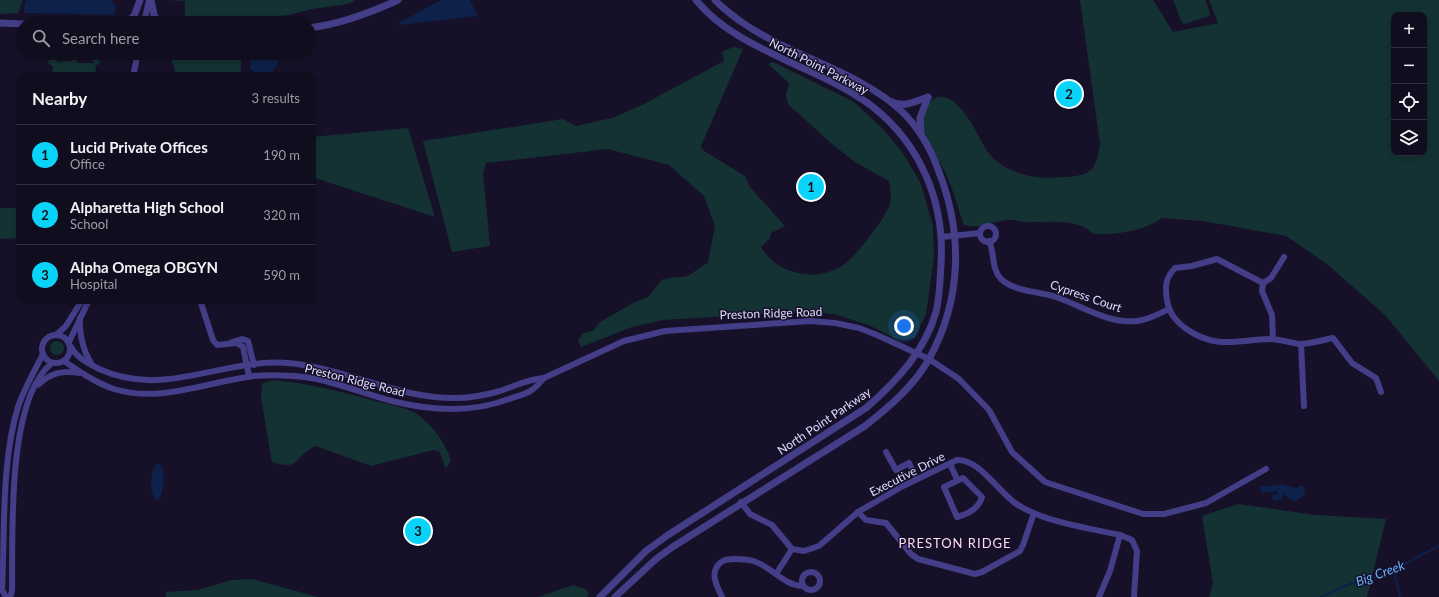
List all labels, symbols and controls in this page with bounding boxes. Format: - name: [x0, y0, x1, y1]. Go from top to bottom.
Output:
- map controls: [1391, 12, 1427, 156]
- button: +: [1391, 12, 1427, 48]
- search box: [16, 16, 316, 60]
- icon: search: [30, 27, 52, 49]
- text: Search here: [62, 29, 139, 47]
- street label: North Point Parkway: [767, 34, 872, 98]
- button: −: [1391, 48, 1427, 84]
- pin: 2: [1056, 79, 1082, 109]
- button: locate: [1391, 84, 1427, 120]
- text: Nearby: [32, 88, 87, 109]
- text: 3 results: [252, 90, 300, 106]
- button: layers: [1391, 120, 1427, 156]
- text: Lucid Private Offices: [70, 138, 208, 156]
- text: 1: [41, 147, 49, 163]
- text: 190 m: [263, 147, 300, 163]
- text: Office: [70, 156, 105, 172]
- pin: 1: [798, 172, 824, 202]
- text: Alpharetta High School: [70, 198, 224, 216]
- text: 2: [41, 207, 49, 223]
- text: 320 m: [263, 207, 300, 223]
- text: School: [70, 216, 108, 232]
- text: Alpha Omega OBGYN: [70, 258, 218, 276]
- text: 3: [41, 267, 49, 283]
- text: 590 m: [263, 267, 300, 283]
- text: Hospital: [70, 276, 117, 292]
- street label: Cypress Court: [1048, 277, 1124, 315]
- street label: Preston Ridge Road: [719, 304, 823, 322]
- your location: [894, 316, 914, 336]
- street label: Preston Ridge Road: [303, 360, 407, 400]
- street label: North Point Parkway: [774, 384, 874, 458]
- street label: Executive Drive: [867, 449, 947, 499]
- pin: 3: [405, 516, 431, 546]
- district label: PRESTON RIDGE: [898, 535, 1012, 551]
- water label: Big Creek: [1353, 557, 1407, 589]

